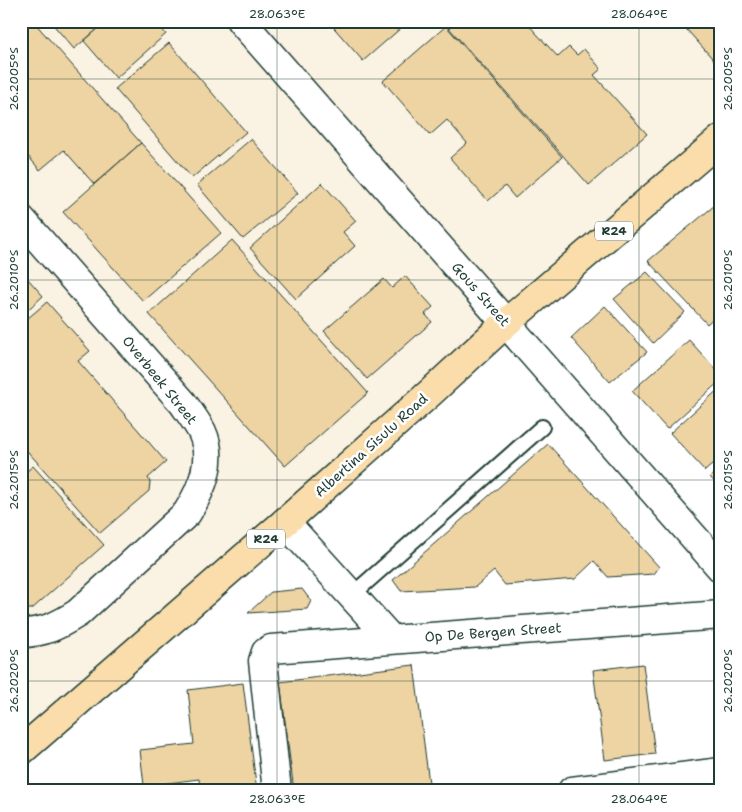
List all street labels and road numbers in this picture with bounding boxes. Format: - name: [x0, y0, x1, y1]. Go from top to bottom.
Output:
- road number: R24: [595, 222, 633, 240]
- street label: Gous Street: [448, 258, 514, 330]
- street label: Overbeek Street: [119, 332, 201, 428]
- street label: Albertina Sisulu Road: [311, 389, 431, 501]
- road number: R24: [247, 530, 285, 548]
- street label: Op De Bergen Street: [424, 618, 562, 646]

